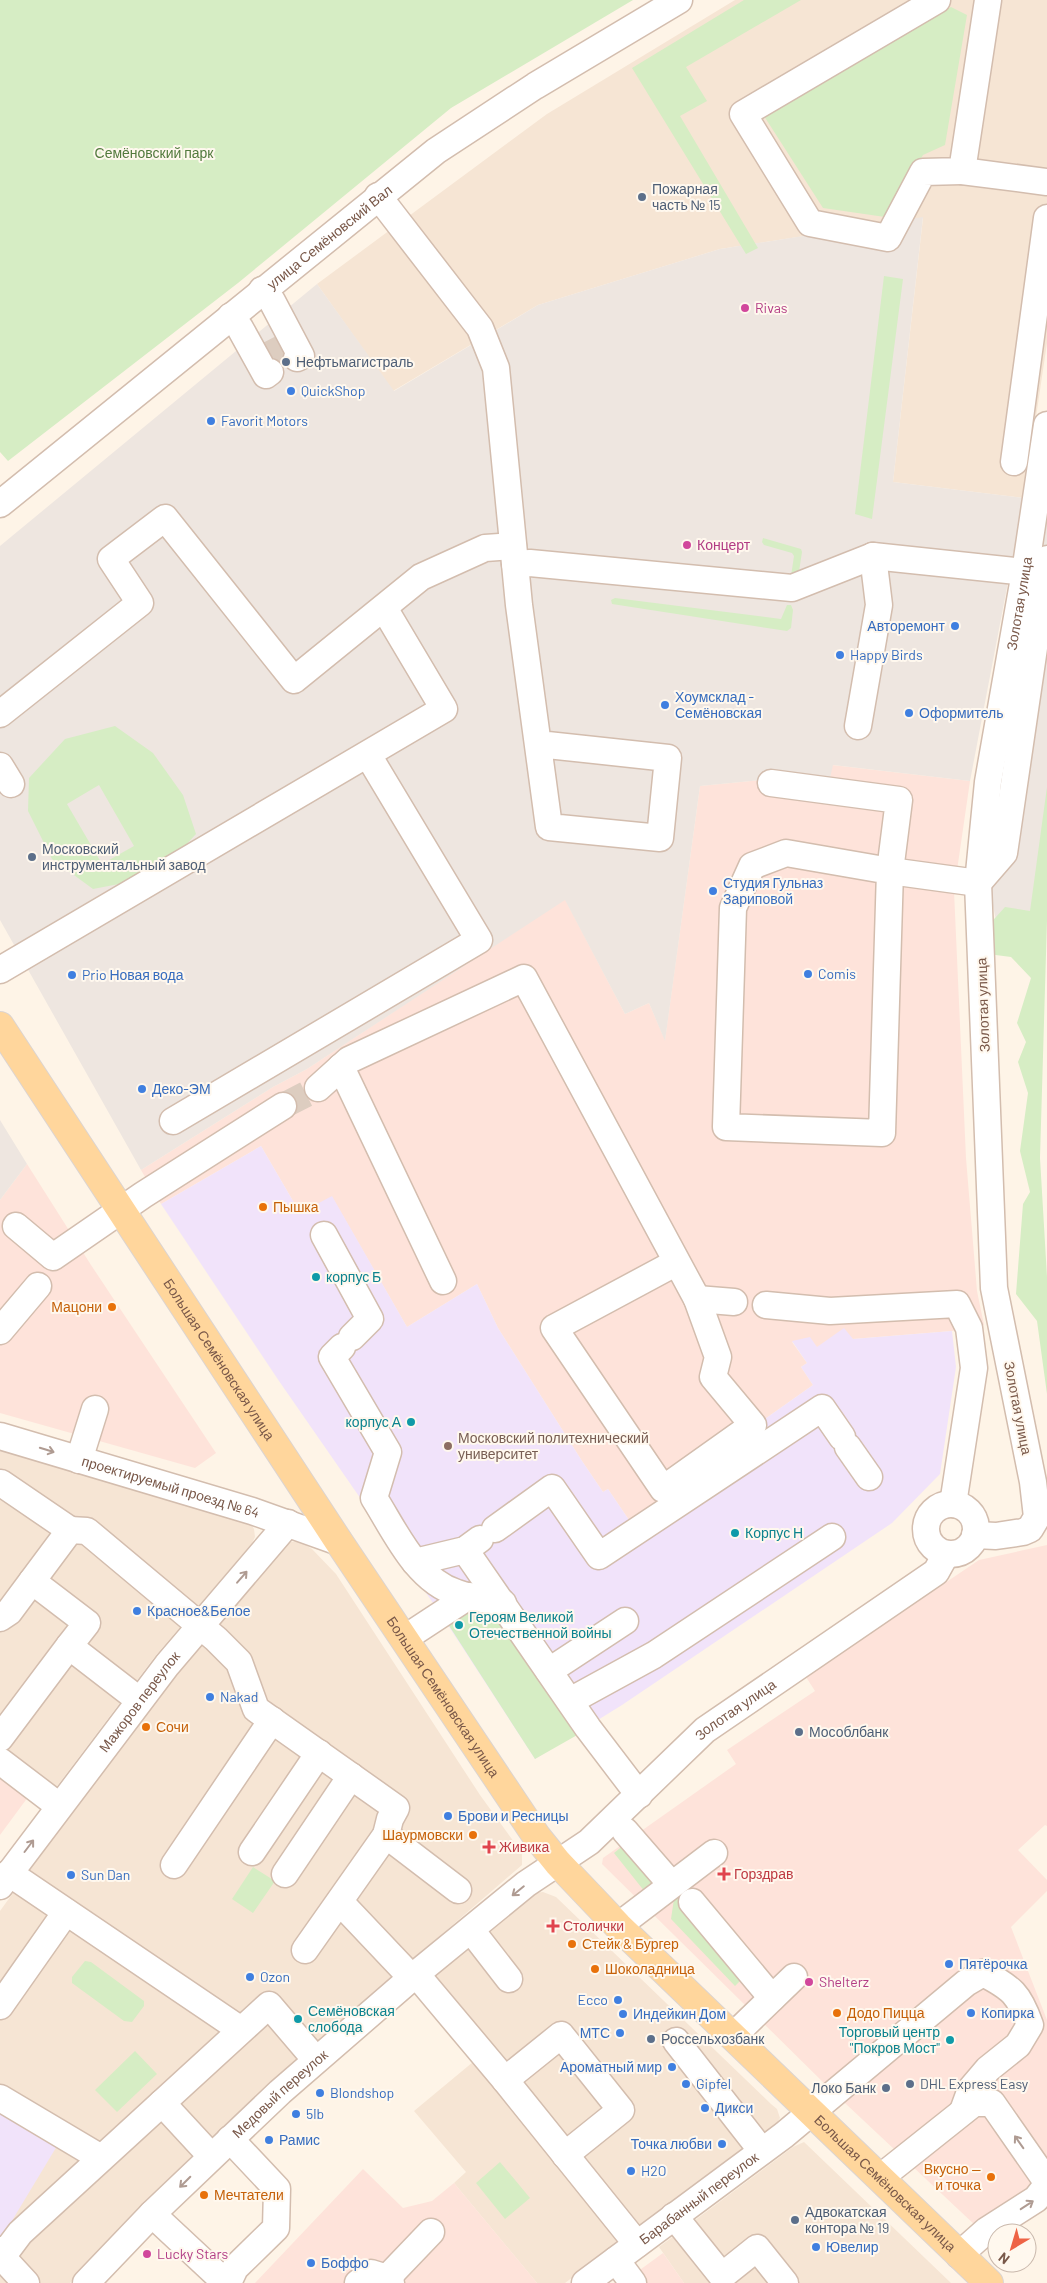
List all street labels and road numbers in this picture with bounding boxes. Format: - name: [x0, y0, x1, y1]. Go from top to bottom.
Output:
- street label: улица Семёновский Вал: [263, 181, 395, 293]
- street label: Золотая улица: [1002, 555, 1035, 652]
- street label: Золотая улица: [972, 957, 993, 1053]
- street label: Большая Семёновская улица: [160, 1275, 279, 1443]
- street label: Золотая улица: [1001, 1360, 1036, 1456]
- street label: проектируемый проезд № 64: [80, 1452, 262, 1521]
- street label: Большая Семёновская улица: [383, 1613, 503, 1780]
- street label: Мажоров переулок: [95, 1647, 184, 1755]
- street label: Золотая улица: [691, 1675, 779, 1743]
- street label: Медовый переулок: [228, 2045, 331, 2141]
- street label: Большая Семёновская улица: [811, 2111, 960, 2255]
- street label: Барабанный переулок: [636, 2148, 762, 2248]

